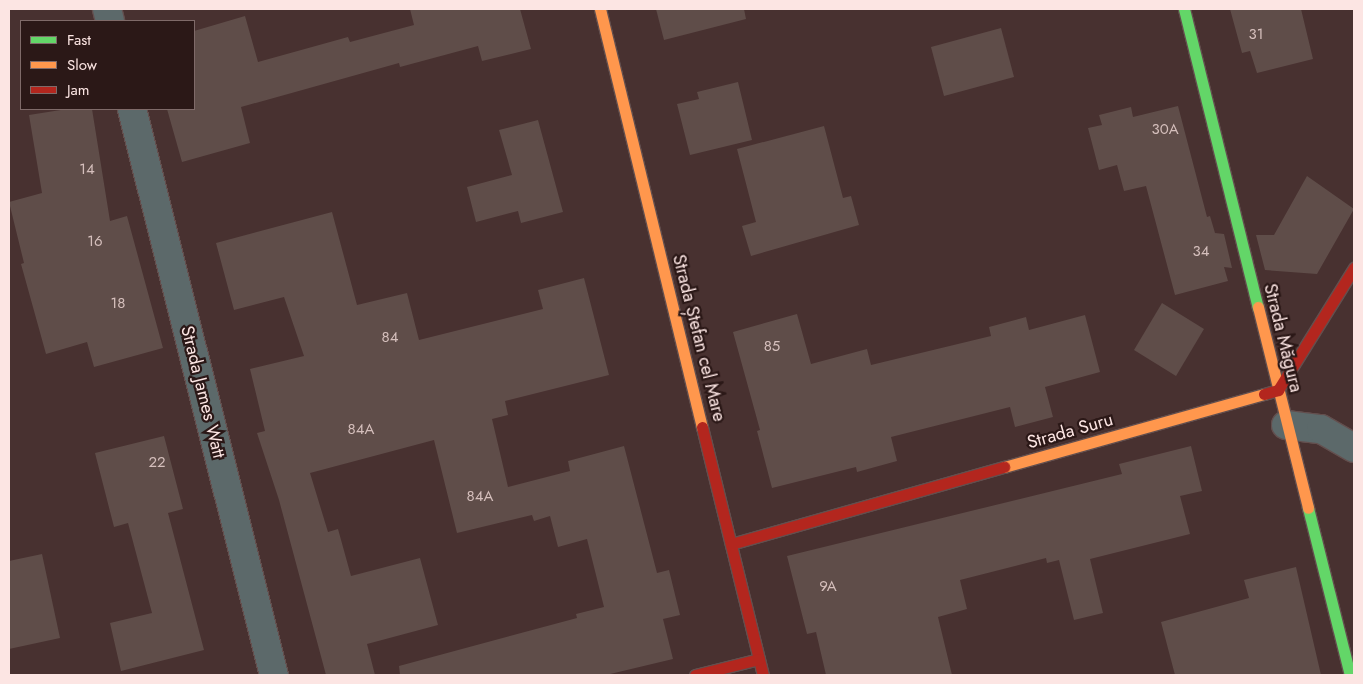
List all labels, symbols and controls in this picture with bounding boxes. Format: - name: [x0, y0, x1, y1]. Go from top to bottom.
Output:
- legend: [20, 20, 195, 110]
- house number: 31: [1249, 26, 1263, 44]
- text: Fast: [67, 29, 91, 51]
- text: Slow: [67, 54, 97, 76]
- text: Jam: [67, 79, 90, 101]
- house number: 30A: [1151, 121, 1179, 139]
- house number: 14: [79, 161, 95, 179]
- house number: 16: [87, 233, 103, 251]
- house number: 34: [1193, 243, 1209, 261]
- street label: Strada Ștefan cel Mare: [668, 252, 730, 424]
- street label: Strada Măgura: [1259, 281, 1307, 395]
- house number: 18: [111, 295, 125, 313]
- street label: Strada James Watt: [176, 324, 230, 460]
- house number: 84: [382, 329, 398, 347]
- house number: 85: [764, 338, 780, 356]
- street label: Strada Suru: [1025, 408, 1115, 454]
- house number: 84A: [348, 421, 374, 439]
- house number: 22: [148, 454, 166, 472]
- house number: 84A: [467, 488, 493, 506]
- house number: 9A: [819, 578, 837, 596]

